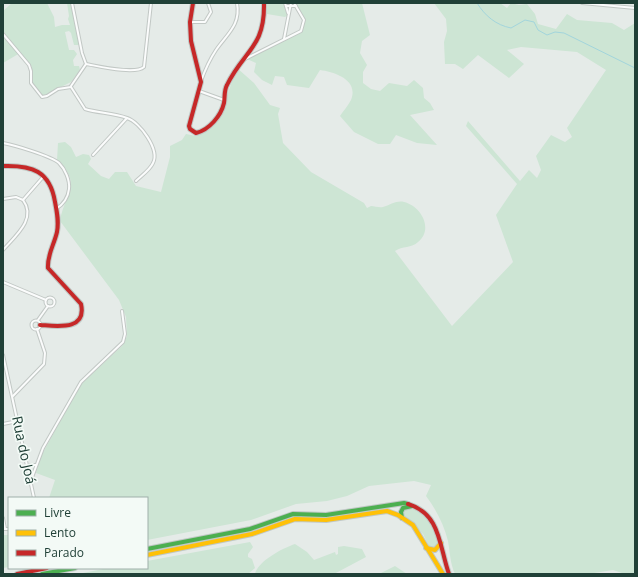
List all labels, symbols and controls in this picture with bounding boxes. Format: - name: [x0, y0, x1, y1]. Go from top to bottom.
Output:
- street label: Rua do Joá: [8, 414, 41, 486]
- legend: [8, 497, 148, 569]
- text: Livre: [44, 504, 71, 521]
- text: Lento: [44, 524, 76, 541]
- text: Parado: [44, 544, 84, 561]

